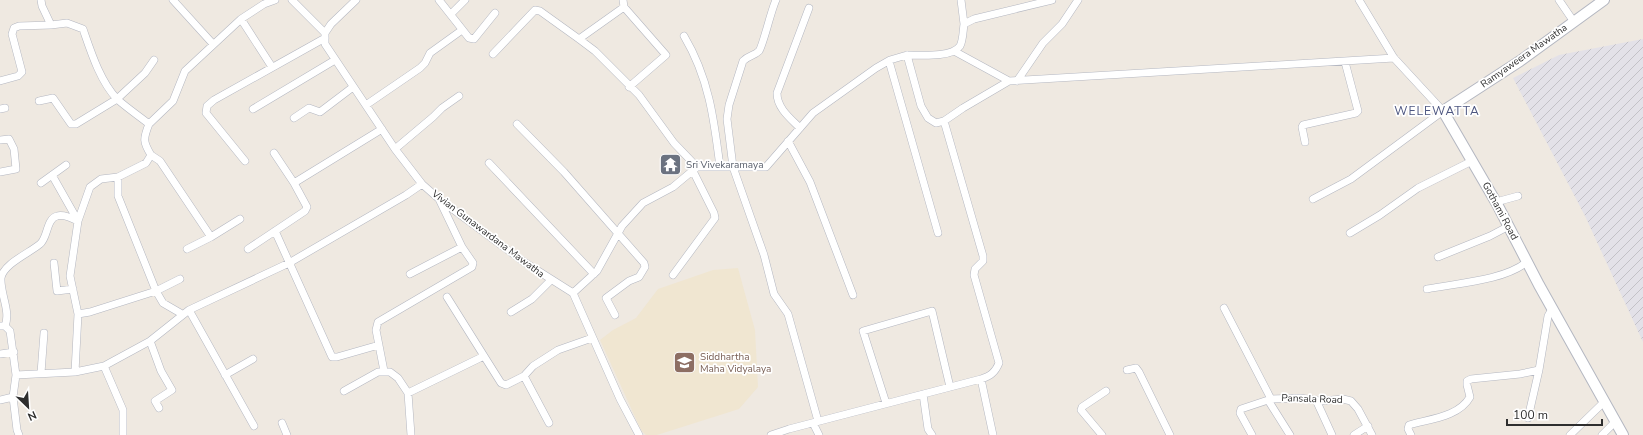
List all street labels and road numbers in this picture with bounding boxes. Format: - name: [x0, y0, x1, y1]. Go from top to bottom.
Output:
- street label: Ramyaweera Mawatha: [1478, 21, 1570, 91]
- street label: Gothami Road: [1479, 179, 1521, 243]
- street label: Vivian Gunawardana Mawatha: [428, 186, 547, 281]
- street label: Pansala Road: [1281, 391, 1343, 407]

